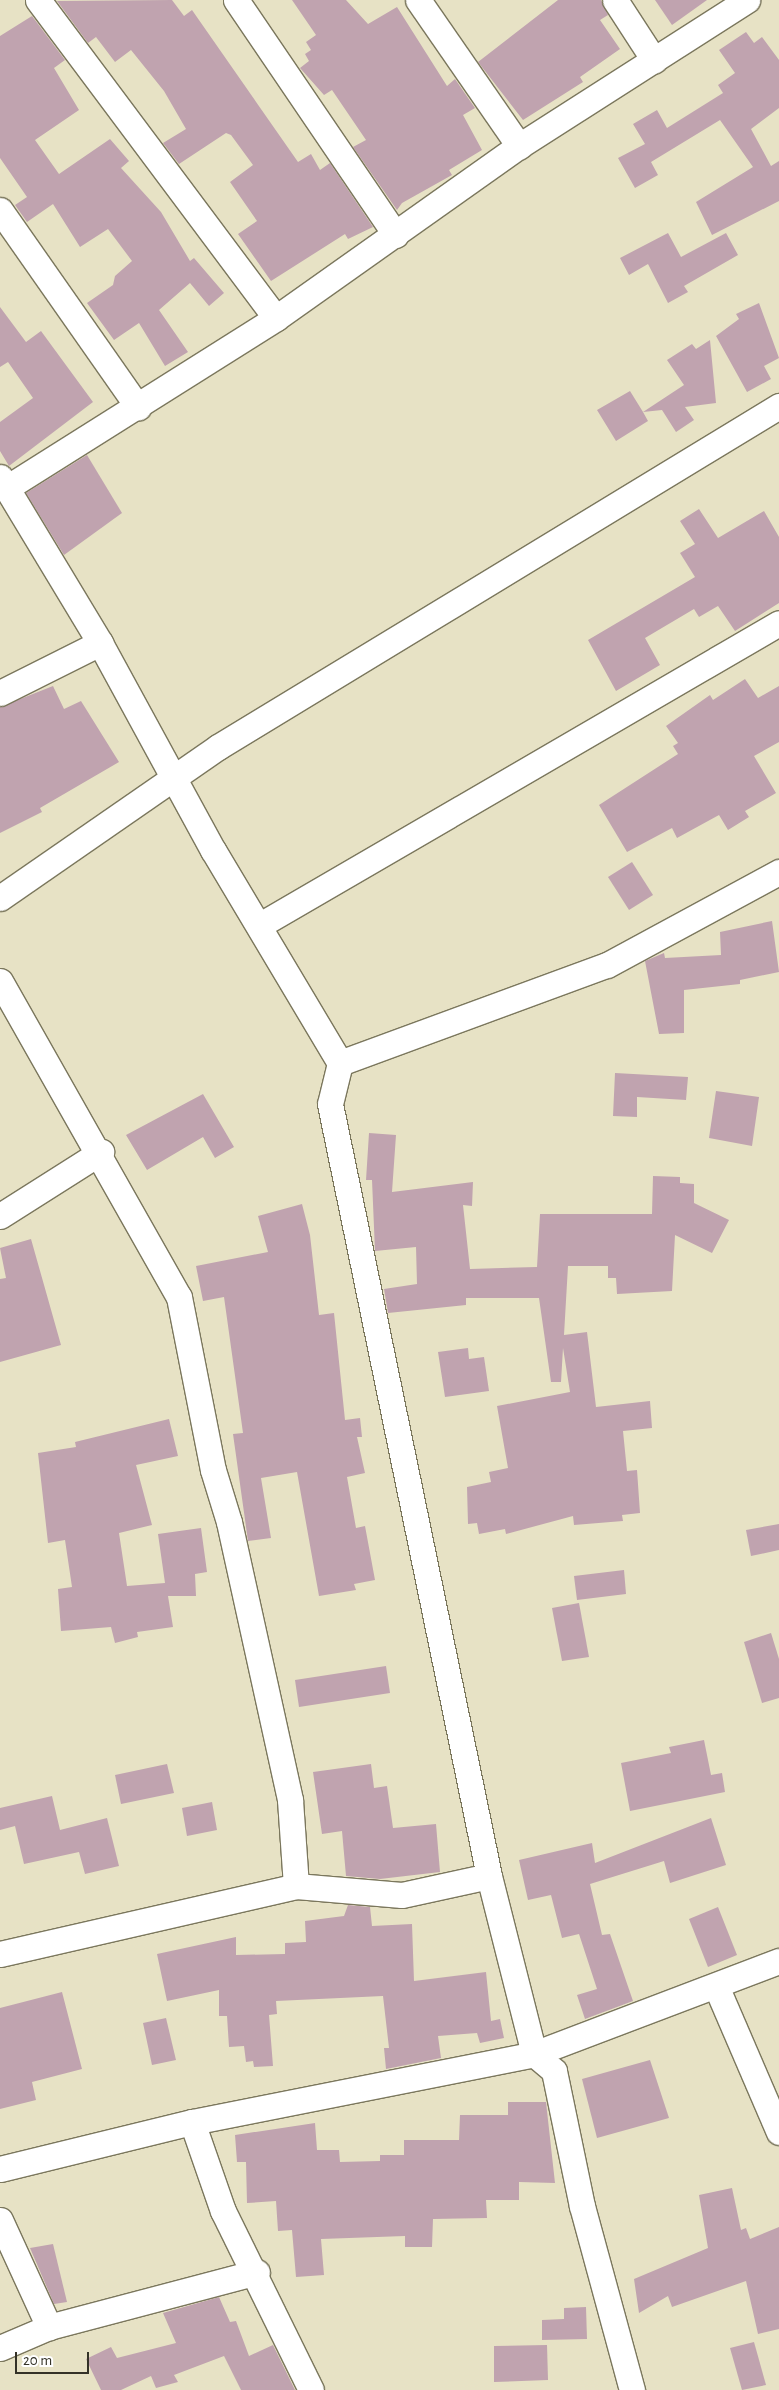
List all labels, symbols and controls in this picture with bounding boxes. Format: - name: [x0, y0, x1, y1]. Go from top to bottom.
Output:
- scale bar: [18, 2342, 91, 2374]
- text: 20 m: [23, 2353, 52, 2368]

